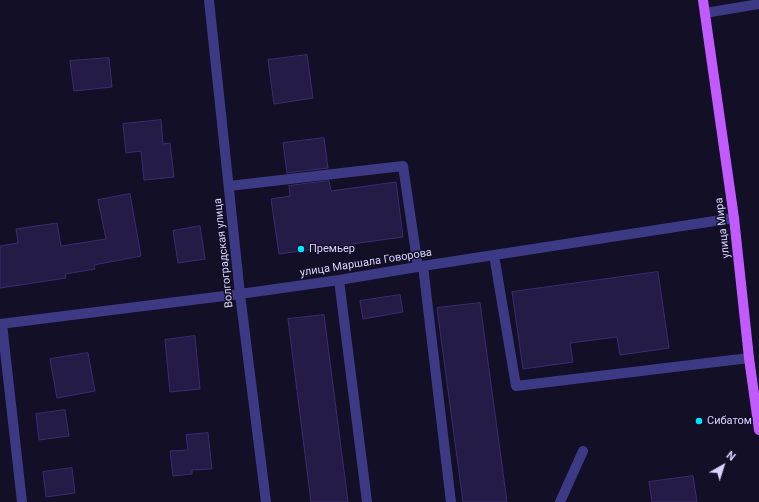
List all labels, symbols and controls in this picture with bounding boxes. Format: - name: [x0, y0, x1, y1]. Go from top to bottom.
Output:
- street label: Волгоградская улица: [212, 197, 236, 309]
- street label: улица Мира: [713, 197, 733, 259]
- place label: Премьер: [309, 242, 355, 256]
- marker: Премьер: [296, 244, 306, 254]
- street label: улица Маршала Говорова: [299, 246, 433, 280]
- place label: Сибатом: [707, 414, 752, 428]
- marker: Сибатом: [694, 416, 704, 426]
- north arrow: [703, 446, 743, 486]
- text: N: [724, 449, 738, 464]

